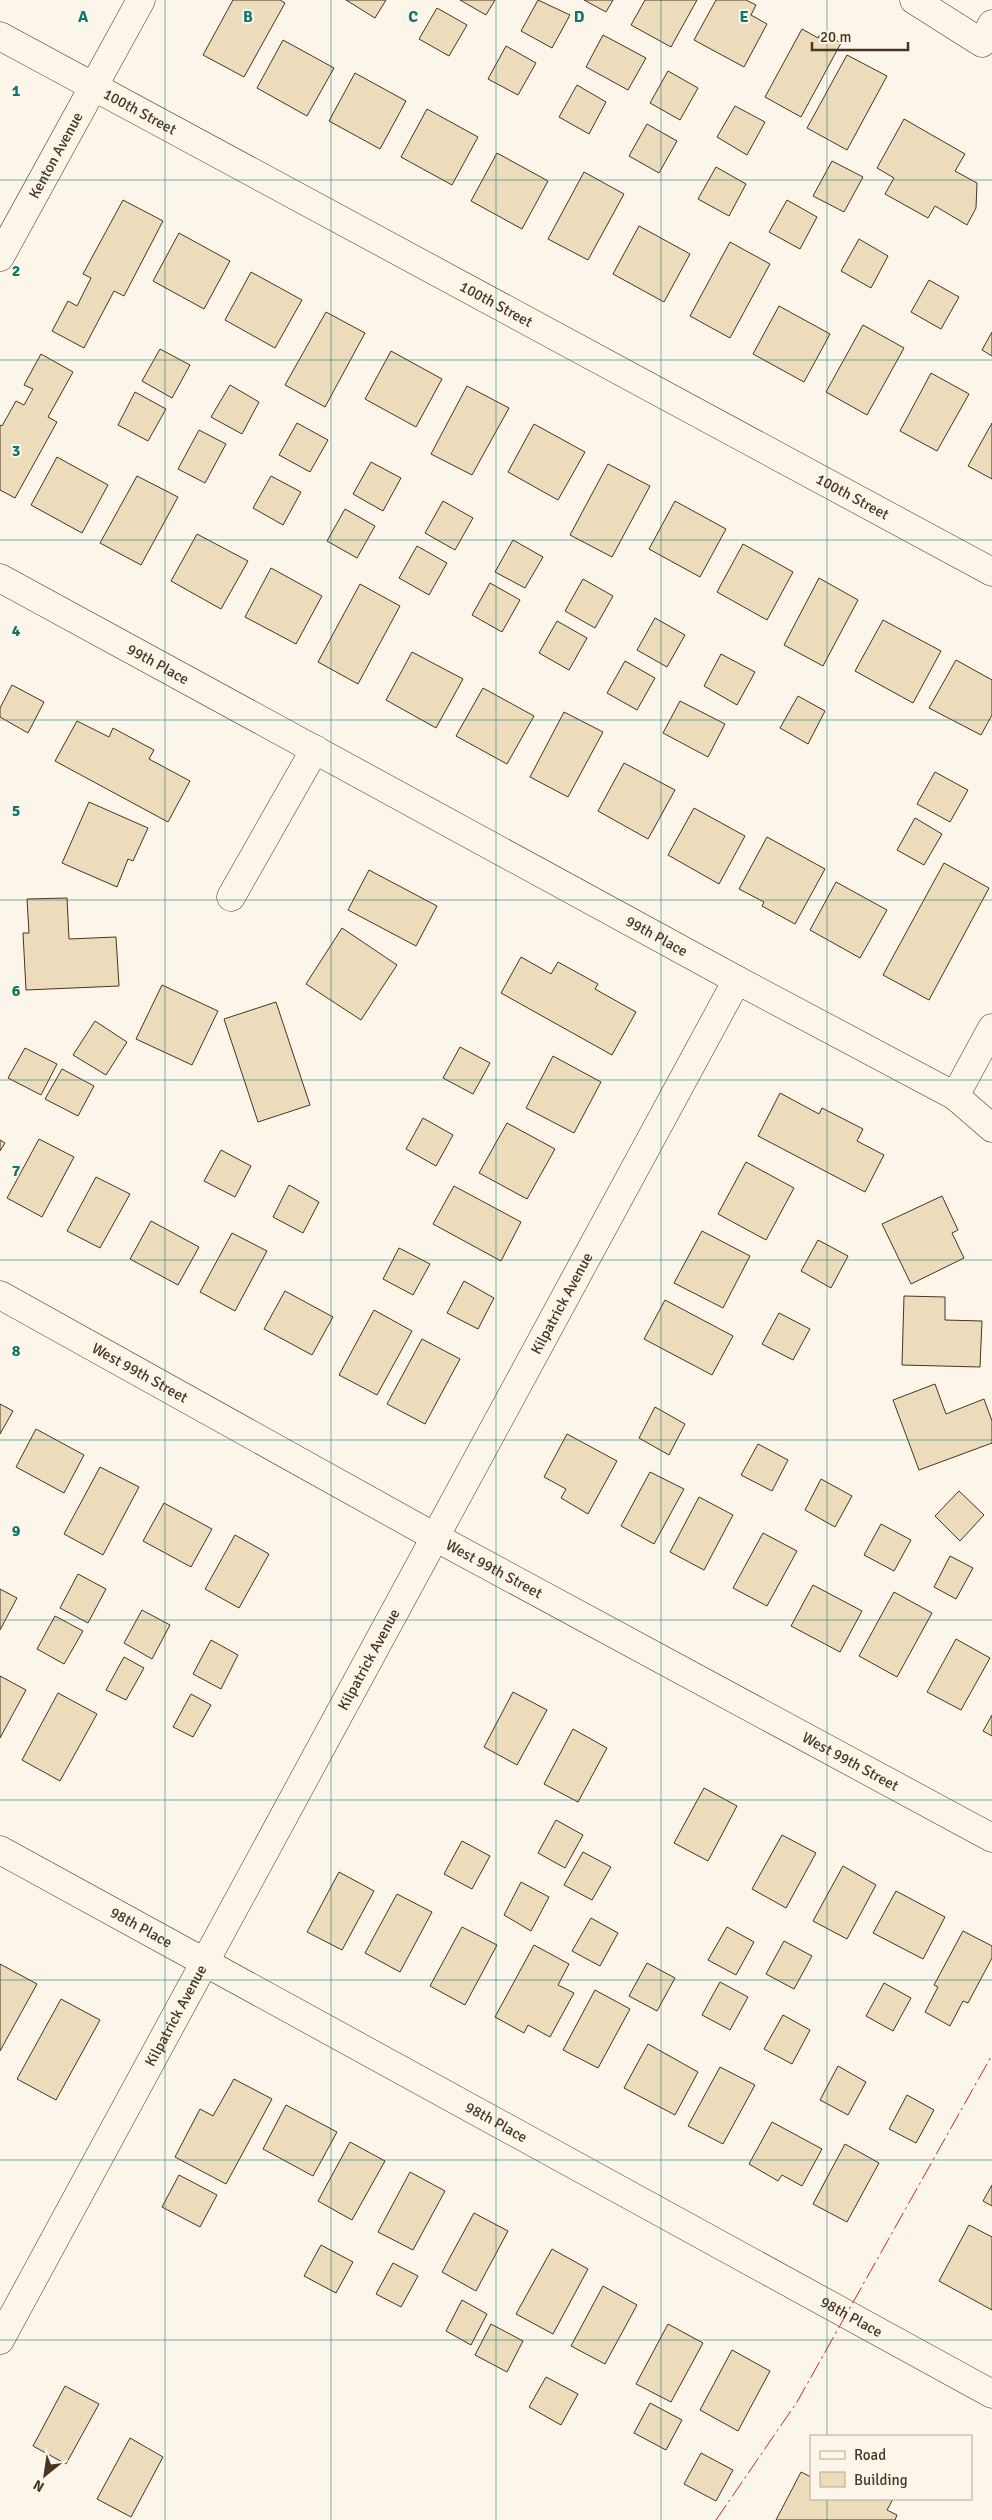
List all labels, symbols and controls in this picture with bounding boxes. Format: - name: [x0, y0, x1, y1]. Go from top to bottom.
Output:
- text: A: [78, 7, 89, 27]
- text: B: [243, 7, 253, 27]
- text: C: [408, 7, 418, 27]
- text: D: [574, 7, 585, 27]
- text: E: [739, 7, 749, 27]
- scale bar: [812, 20, 908, 52]
- text: 20 m: [820, 28, 851, 46]
- text: 1: [12, 81, 21, 101]
- street label: 100th Street: [100, 85, 179, 139]
- street label: Kenton Avenue: [25, 109, 87, 202]
- text: 2: [12, 261, 20, 281]
- street label: 100th Street: [457, 277, 536, 331]
- text: 3: [12, 441, 20, 461]
- street label: 100th Street: [813, 470, 892, 524]
- text: 4: [12, 621, 21, 641]
- street label: 99th Place: [124, 640, 192, 688]
- text: 5: [12, 801, 20, 821]
- street label: 99th Place: [623, 912, 691, 960]
- text: 6: [12, 981, 21, 1001]
- text: 7: [12, 1161, 21, 1181]
- street label: Kilpatrick Avenue: [527, 1250, 597, 1357]
- street label: West 99th Street: [89, 1339, 191, 1407]
- text: 8: [12, 1341, 21, 1361]
- text: 9: [12, 1521, 21, 1541]
- street label: West 99th Street: [443, 1536, 545, 1602]
- street label: Kilpatrick Avenue: [334, 1606, 404, 1713]
- street label: West 99th Street: [799, 1728, 902, 1795]
- street label: 98th Place: [107, 1903, 175, 1952]
- street label: Kilpatrick Avenue: [141, 1962, 211, 2069]
- street label: 98th Place: [462, 2098, 530, 2146]
- street label: 98th Place: [817, 2293, 886, 2341]
- legend: [810, 2435, 972, 2500]
- text: Road: [854, 2446, 886, 2464]
- north arrow: [20, 2450, 70, 2500]
- text: Building: [854, 2471, 908, 2489]
- text: N: [30, 2476, 47, 2496]

